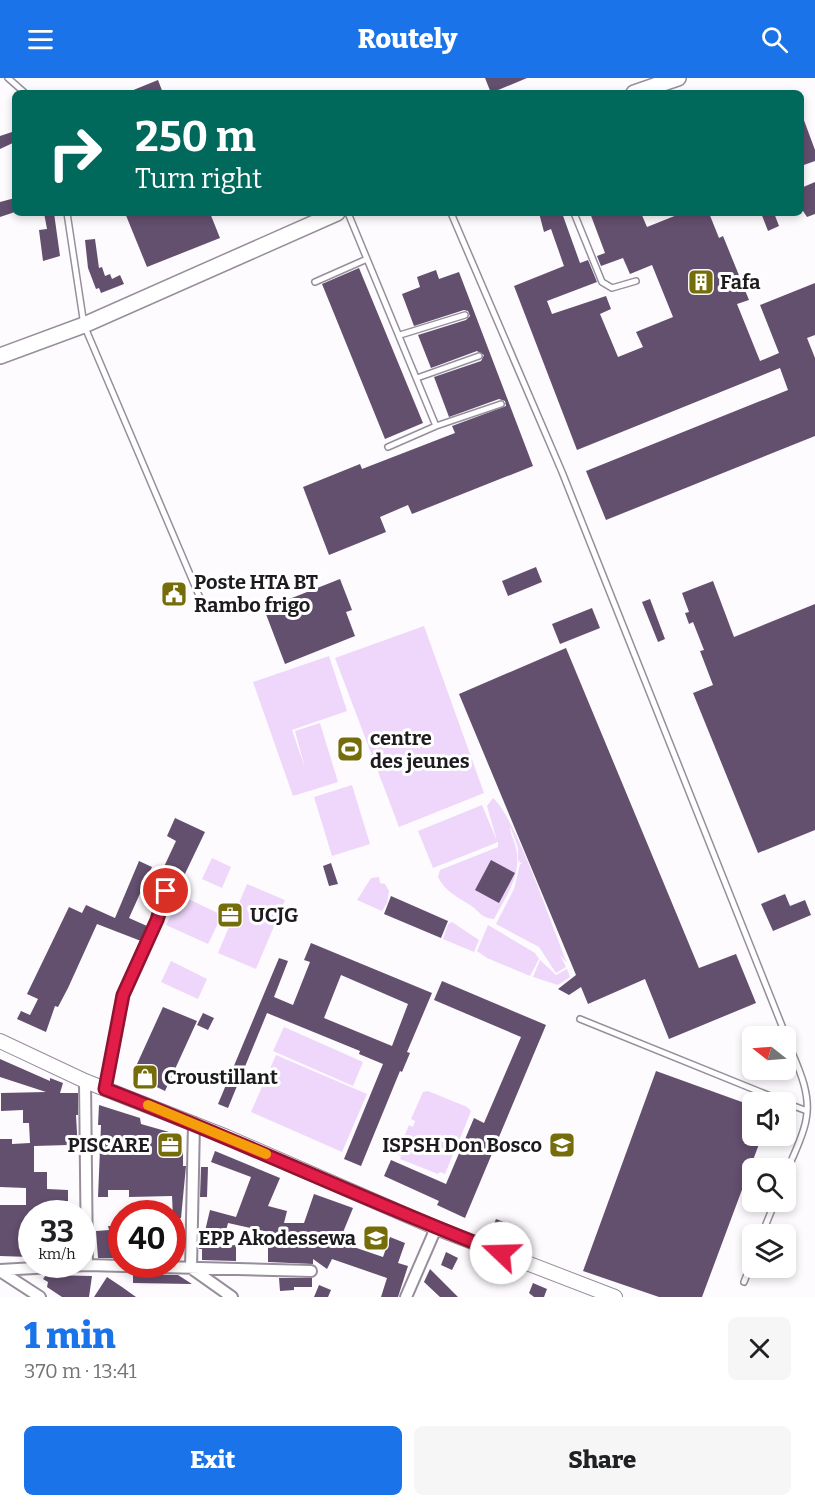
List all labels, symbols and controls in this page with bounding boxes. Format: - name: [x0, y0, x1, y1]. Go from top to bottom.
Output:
- icon: menu: [24, 23, 57, 56]
- text: Routely: [358, 23, 457, 55]
- icon: search: [758, 23, 791, 56]
- text: 250 m: [135, 112, 256, 162]
- icon: right: [36, 114, 114, 192]
- text: Turn right: [135, 163, 262, 195]
- building icon: Fafa: [686, 267, 716, 297]
- place label: Fafa: [720, 270, 760, 294]
- place label: Poste HTA BT Rambo frigo: [194, 570, 318, 617]
- public building icon: Poste HTA BT Rambo frigo: [159, 579, 189, 609]
- place label: centre des jeunes: [370, 726, 470, 773]
- sports icon: centre des jeunes: [335, 734, 365, 764]
- pin: [140, 865, 191, 916]
- icon: arrive: [149, 874, 182, 907]
- office icon: UCJG: [215, 900, 245, 930]
- place label: UCJG: [250, 903, 298, 927]
- north arrow: [742, 1026, 796, 1080]
- map controls: [742, 1026, 796, 1278]
- shop icon: Croustillant: [130, 1062, 160, 1092]
- place label: Croustillant: [164, 1065, 278, 1089]
- button: sound: [742, 1092, 796, 1146]
- office icon: PISCARE: [155, 1130, 185, 1160]
- school or university icon: ISPSH Don Bosco: [547, 1130, 577, 1160]
- place label: PISCARE: [68, 1133, 150, 1157]
- place label: ISPSH Don Bosco: [382, 1133, 542, 1157]
- button: search: [742, 1158, 796, 1212]
- speed limit sign: 40: [108, 1200, 186, 1278]
- text: 33: [40, 1214, 74, 1250]
- position arrow: [469, 1221, 533, 1285]
- school or university icon: EPP Akodessewa: [361, 1223, 391, 1253]
- button: layers: [742, 1224, 796, 1278]
- place label: EPP Akodessewa: [198, 1226, 356, 1250]
- text: km/h: [38, 1245, 76, 1263]
- text: 1 min: [24, 1314, 116, 1358]
- button: close: [728, 1317, 791, 1380]
- text: 370 m · 13:41: [24, 1359, 137, 1383]
- button: Exit: [24, 1426, 402, 1495]
- button: Share: [414, 1426, 791, 1495]

